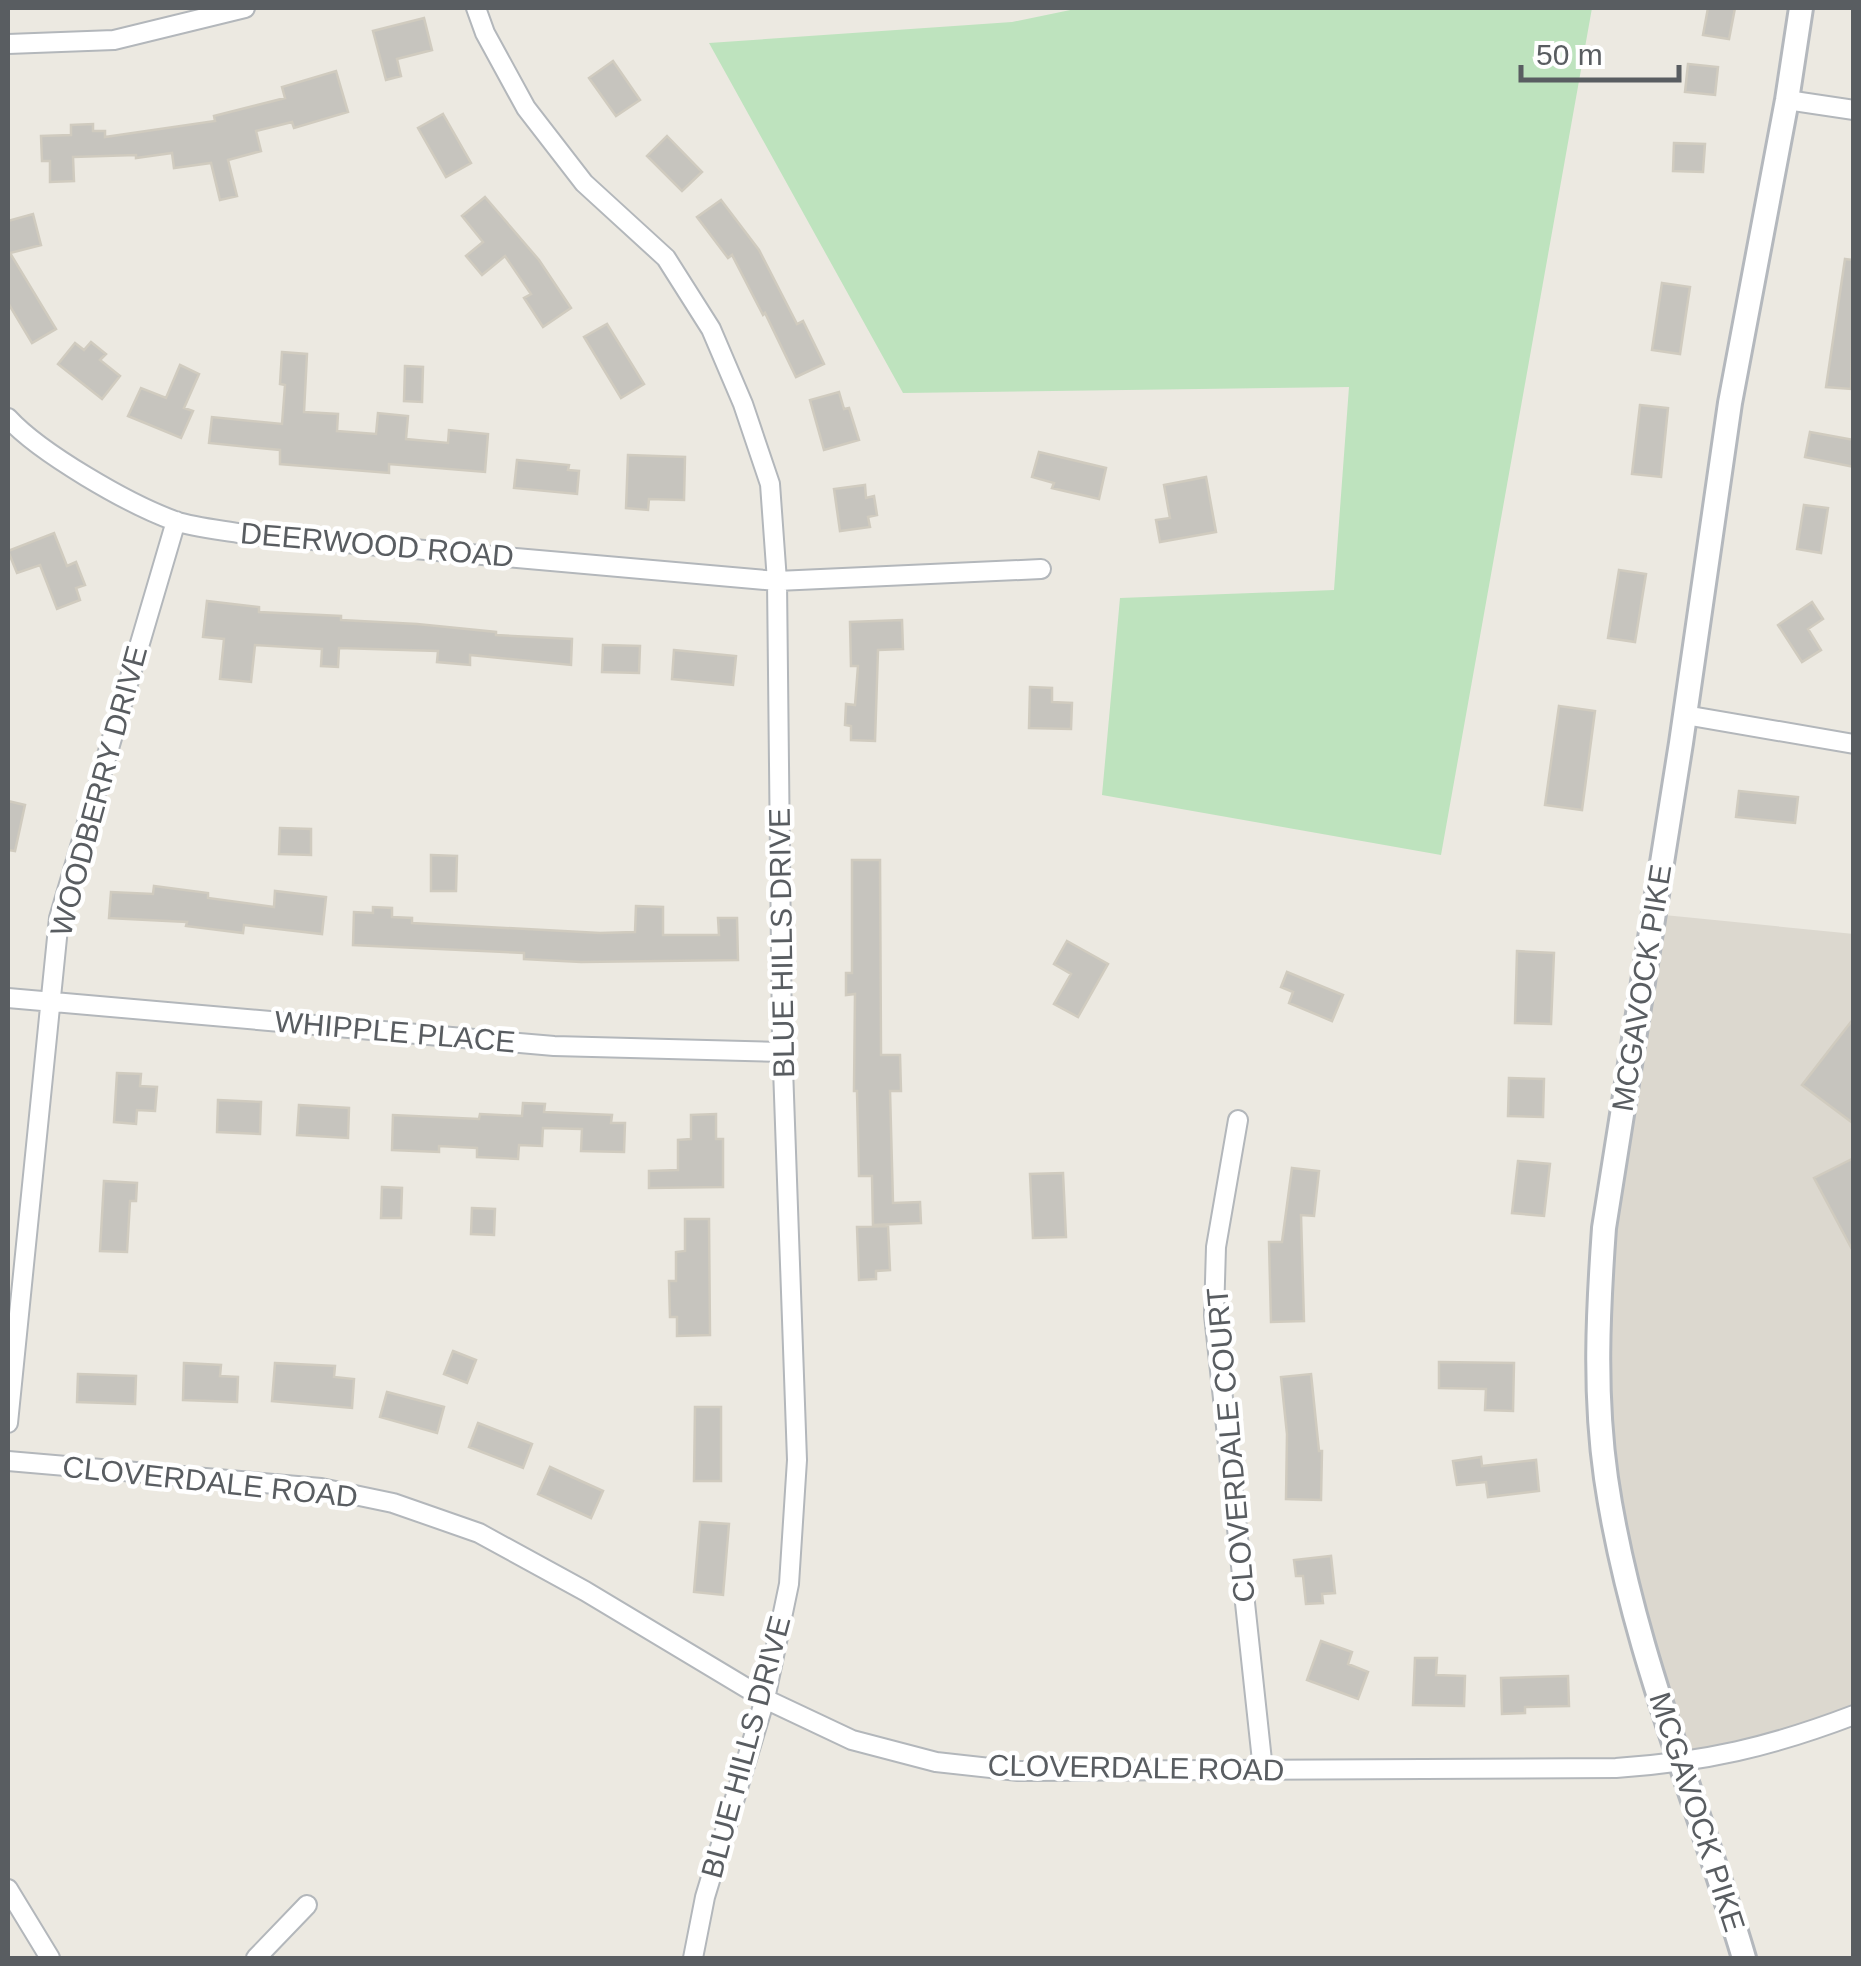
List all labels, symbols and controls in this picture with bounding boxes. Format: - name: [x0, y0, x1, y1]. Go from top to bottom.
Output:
- scale bar: [1521, 20, 1678, 82]
- text: 50 m: [1536, 38, 1603, 71]
- street label: DEERWOOD ROAD: [239, 516, 515, 573]
- street label: WOODBERRY DRIVE: [44, 642, 153, 940]
- street label: BLUE HILLS DRIVE: [763, 808, 800, 1078]
- street label: MCGAVOCK PIKE: [1606, 862, 1677, 1114]
- street label: WHIPPLE PLACE: [273, 1005, 517, 1058]
- street label: CLOVERDALE COURT: [1200, 1286, 1261, 1604]
- street label: CLOVERDALE ROAD: [61, 1450, 359, 1513]
- street label: BLUE HILLS DRIVE: [695, 1612, 796, 1882]
- street label: MCGAVOCK PIKE: [1643, 1688, 1752, 1936]
- street label: CLOVERDALE ROAD: [987, 1748, 1285, 1787]

